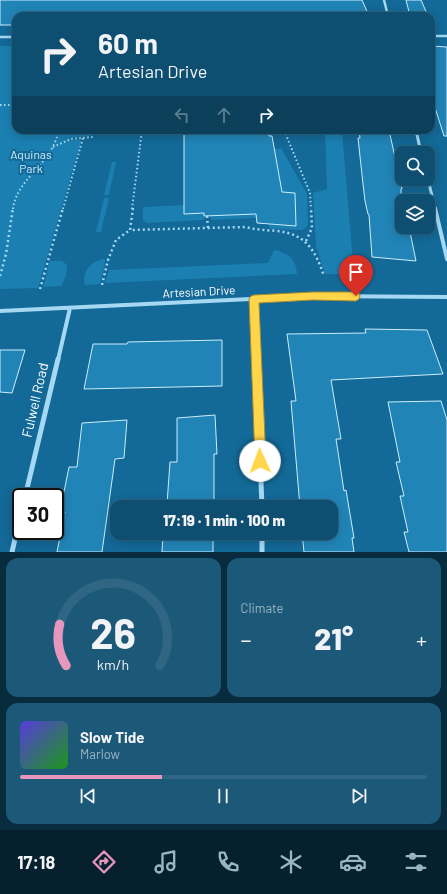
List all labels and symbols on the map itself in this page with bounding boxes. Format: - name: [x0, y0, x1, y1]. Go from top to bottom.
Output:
- park label: Aquinas Park: [10, 147, 52, 175]
- pin: [339, 255, 373, 296]
- street label: Artesian Drive: [162, 282, 236, 300]
- street label: Fulwell Road: [18, 361, 51, 439]
- position arrow: [239, 440, 281, 482]
- speed limit sign: 30: [12, 488, 64, 540]

